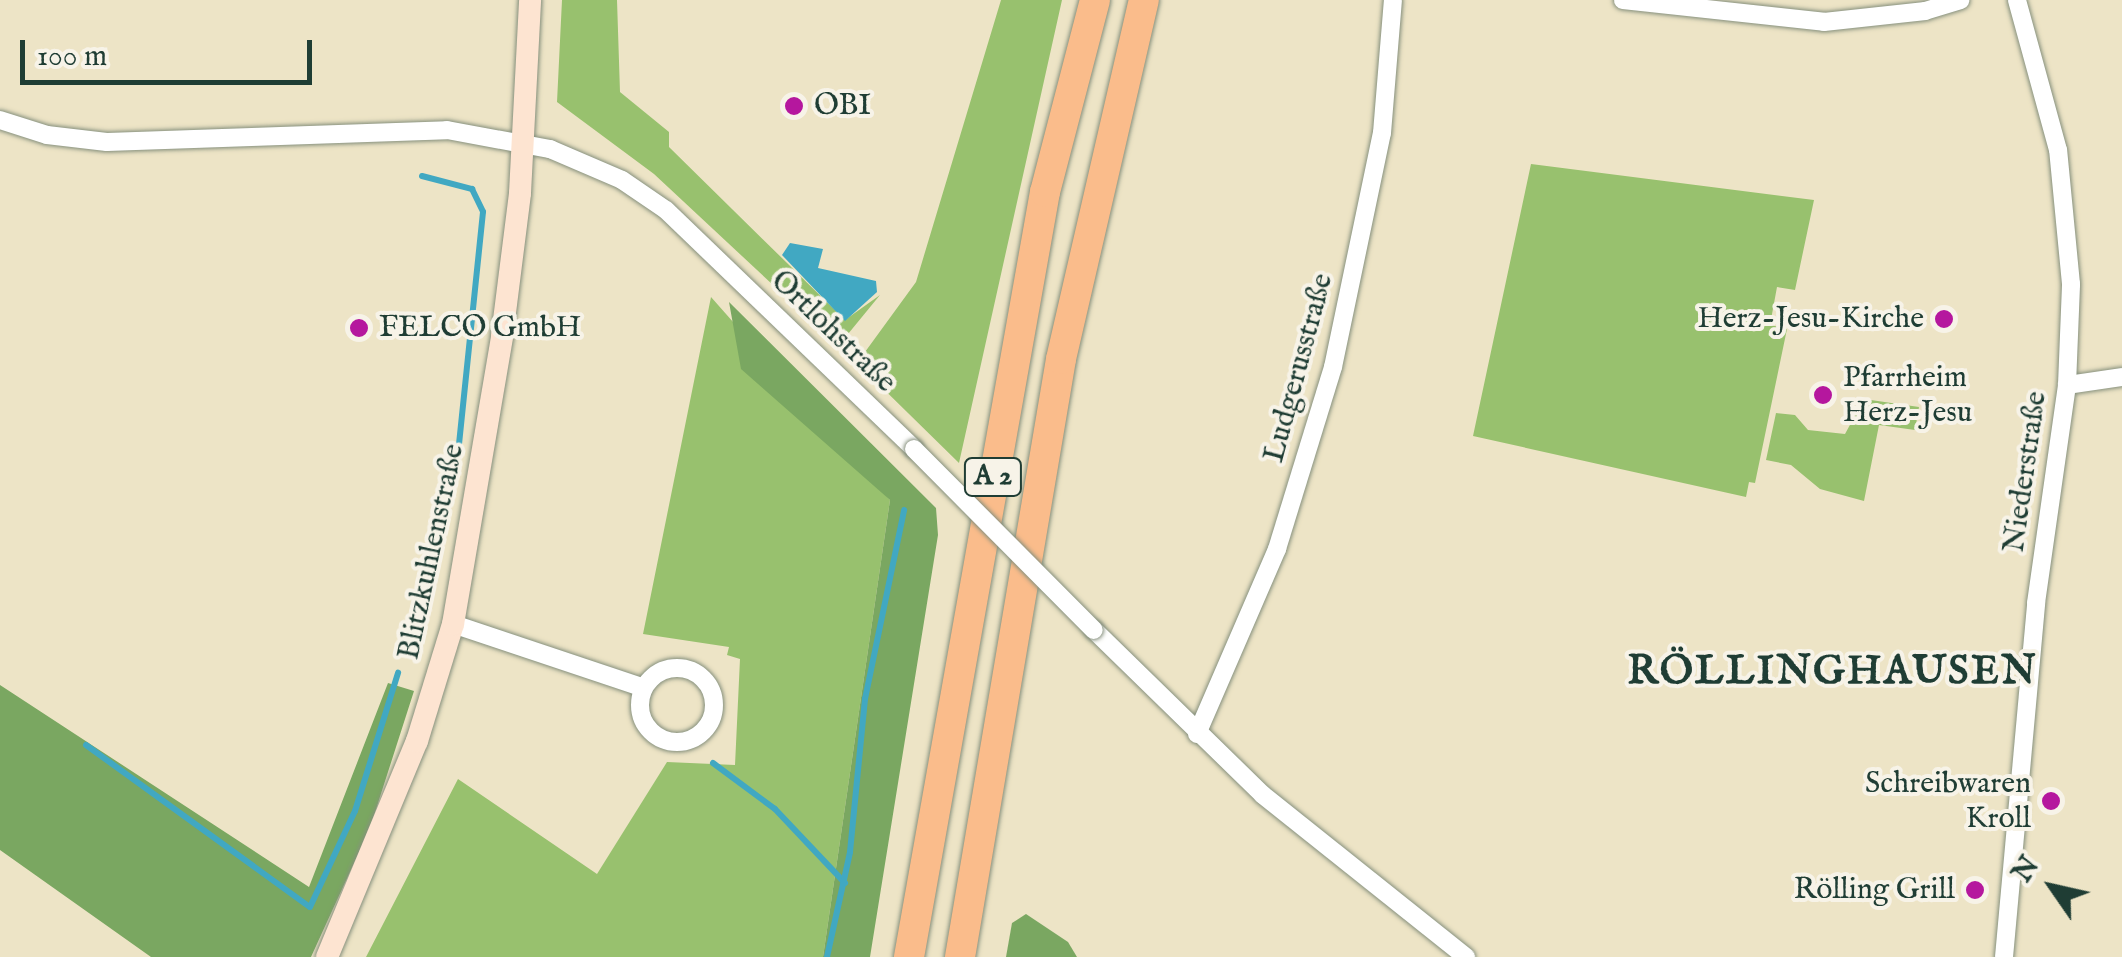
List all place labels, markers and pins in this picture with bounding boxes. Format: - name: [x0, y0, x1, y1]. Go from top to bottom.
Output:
- place label: OBI: [814, 88, 871, 124]
- marker: OBI: [783, 95, 805, 117]
- place label: Herz-Jesu-Kirche: [1697, 301, 1924, 337]
- marker: Herz-Jesu-Kirche: [1933, 308, 1955, 330]
- place label: FELCO GmbH: [379, 310, 581, 346]
- marker: FELCO GmbH: [348, 317, 370, 339]
- place label: Pfarrheim Herz-Jesu: [1843, 360, 1972, 430]
- marker: Pfarrheim Herz-Jesu: [1812, 384, 1834, 406]
- place label: Schreibwaren Kroll: [1865, 766, 2031, 836]
- marker: Schreibwaren Kroll: [2040, 790, 2062, 812]
- place label: Rölling Grill: [1794, 872, 1955, 908]
- marker: Rölling Grill: [1964, 879, 1986, 901]

